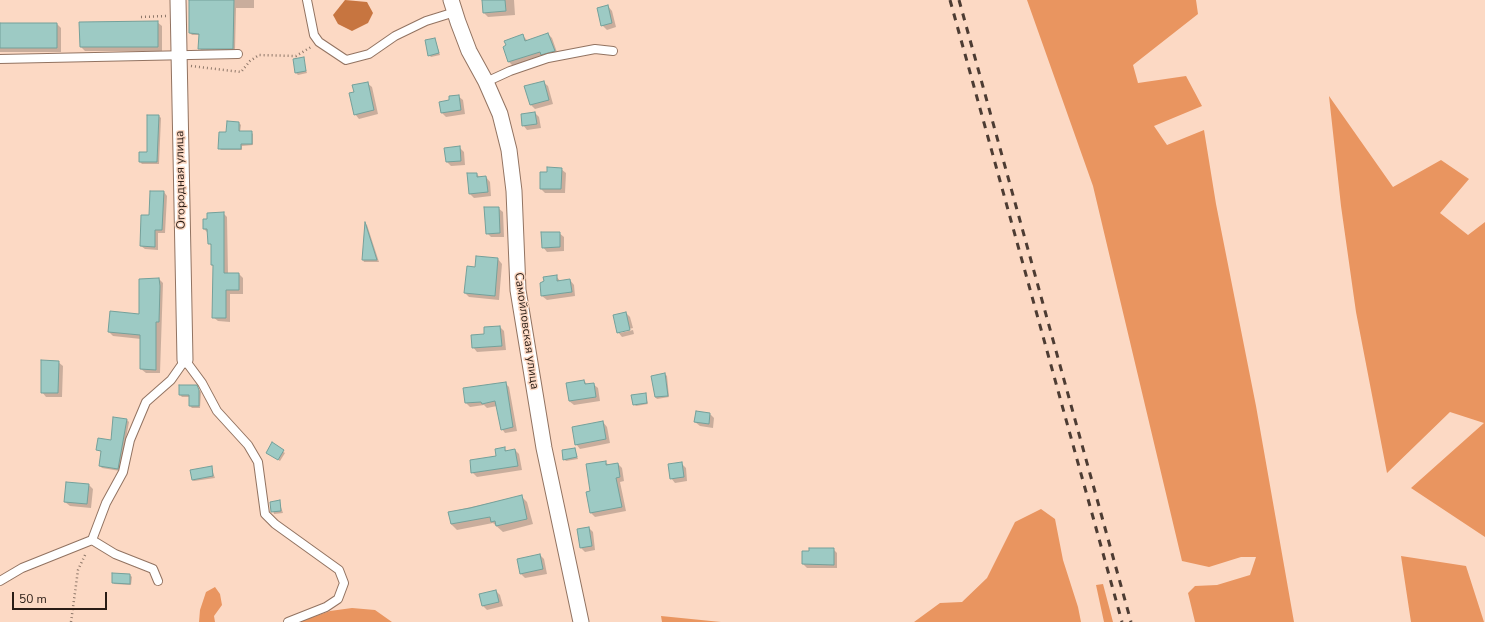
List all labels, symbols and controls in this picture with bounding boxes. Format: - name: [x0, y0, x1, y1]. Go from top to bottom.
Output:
- street label: Огородная улица: [173, 131, 189, 229]
- street label: Самойловская улица: [511, 272, 541, 390]
- scale bar: [14, 584, 109, 610]
- text: 50 m: [19, 591, 47, 607]

